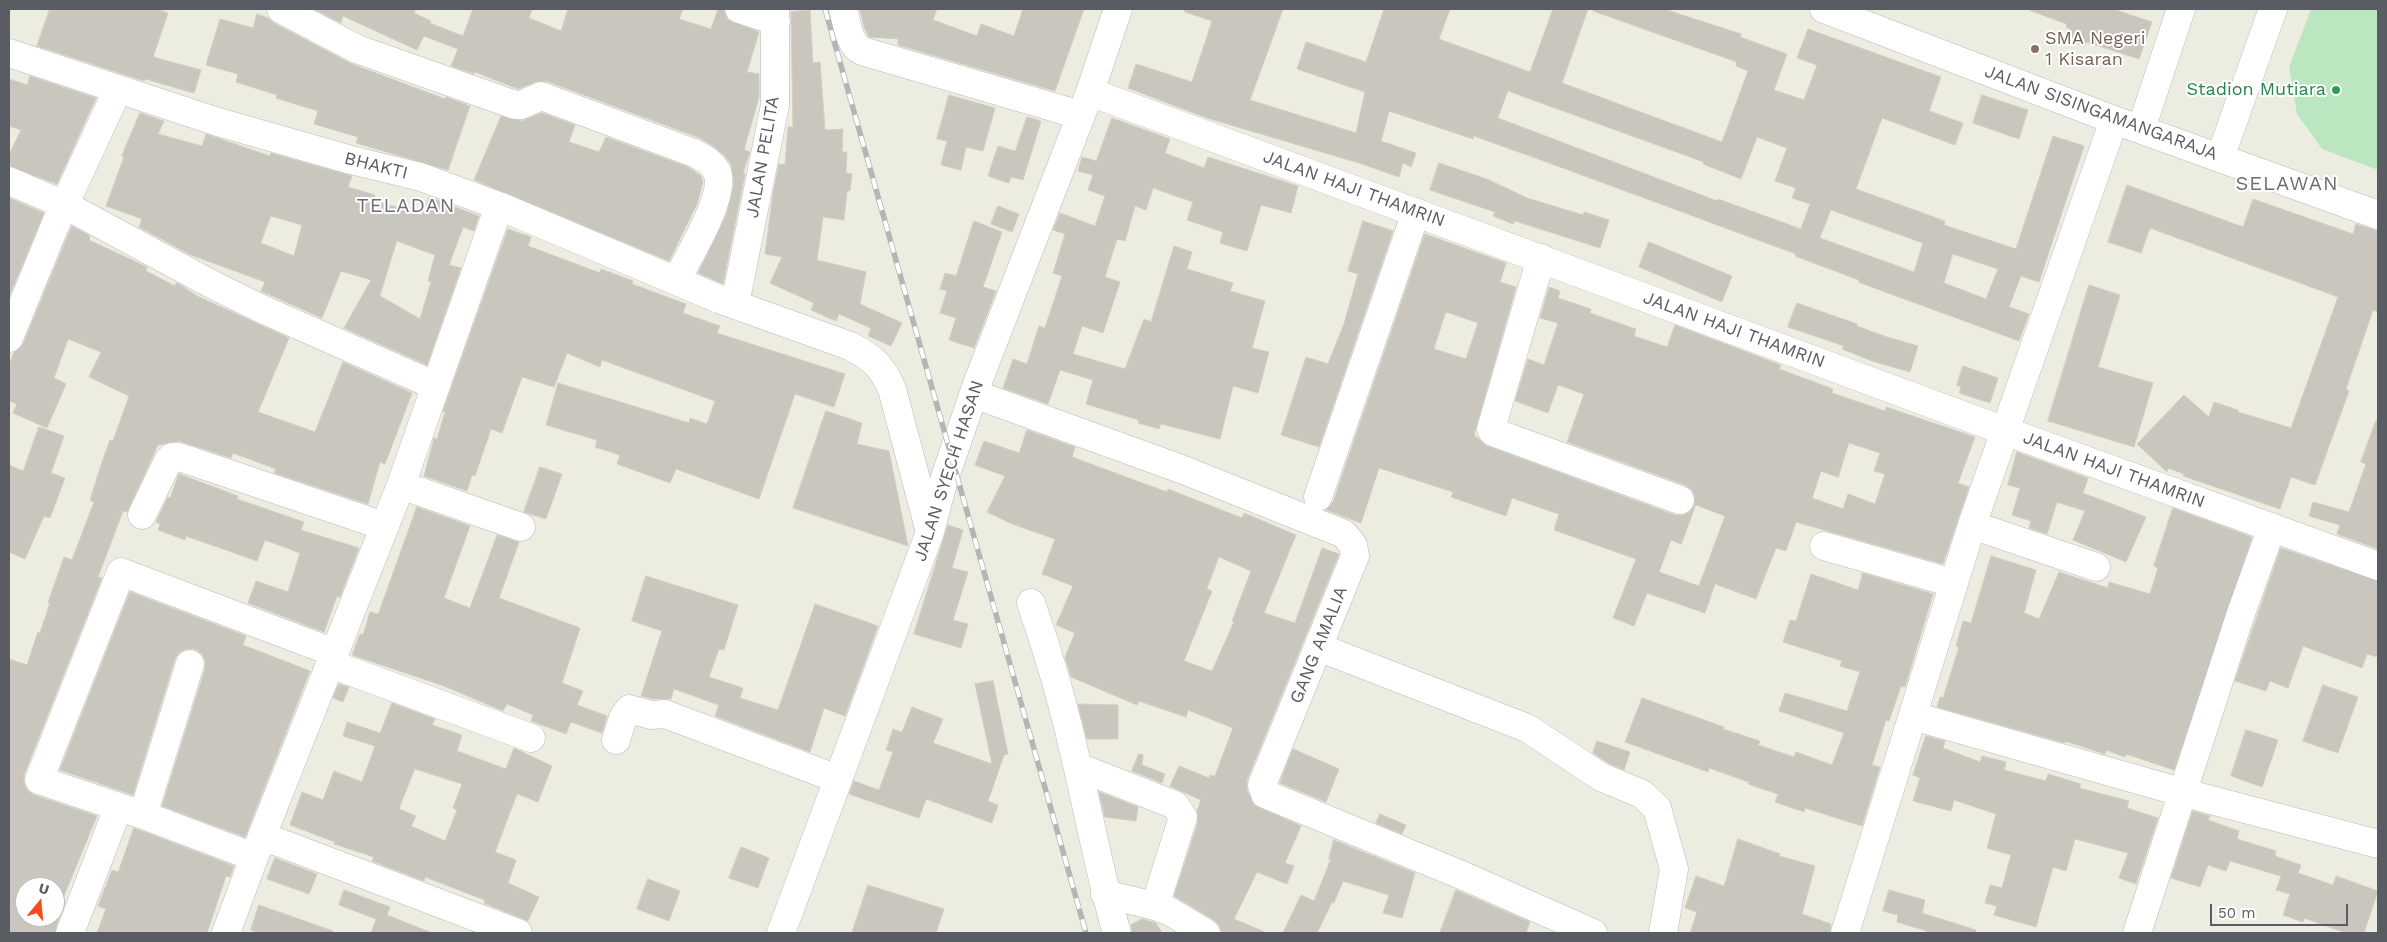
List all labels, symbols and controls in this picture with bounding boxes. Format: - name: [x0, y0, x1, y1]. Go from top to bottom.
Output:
- place label: SMA Negeri 1 Kisaran: [2045, 28, 2145, 70]
- marker: SMA Negeri 1 Kisaran: [2029, 43, 2041, 55]
- street label: JALAN SISINGAMANGARAJA: [1982, 61, 2220, 165]
- place label: Stadion Mutiara: [2186, 79, 2326, 101]
- marker: Stadion Mutiara: [2330, 84, 2342, 96]
- street label: JALAN PELITA: [742, 94, 784, 220]
- street label: JALAN HAJI THAMRIN: [1260, 146, 1448, 232]
- street label: BHAKTI: [342, 148, 410, 184]
- district label: SELAWAN: [2235, 172, 2339, 196]
- district label: TELADAN: [356, 194, 456, 218]
- street label: JALAN HAJI THAMRIN: [1640, 287, 1828, 373]
- street label: JALAN SYECH HASAN: [910, 378, 988, 564]
- street label: JALAN HAJI THAMRIN: [2020, 427, 2208, 513]
- street label: GANG AMALIA: [1286, 583, 1352, 707]
- north arrow: [15, 877, 65, 927]
- text: U: [37, 880, 51, 898]
- scale bar: [2212, 894, 2350, 926]
- text: 50 m: [2218, 904, 2255, 922]

